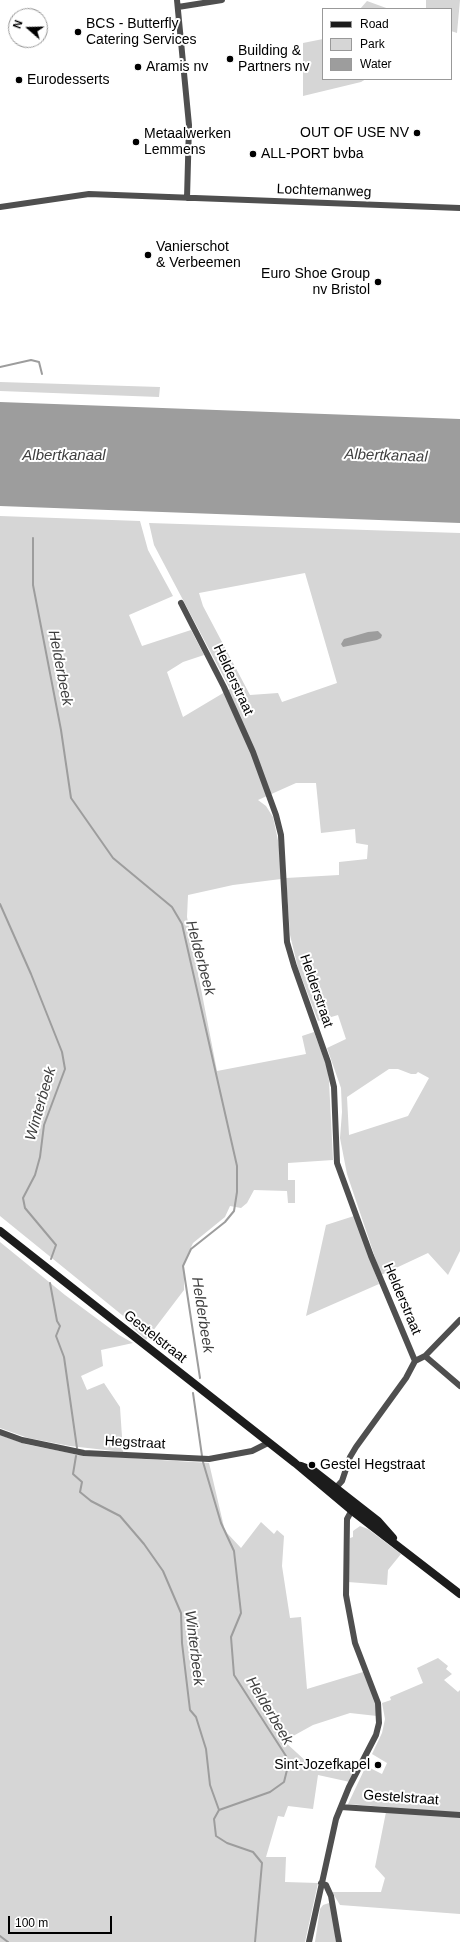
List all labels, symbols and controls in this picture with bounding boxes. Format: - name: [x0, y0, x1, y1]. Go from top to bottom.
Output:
- north arrow: [8, 8, 48, 48]
- legend: [322, 8, 452, 80]
- place label: BCS - Butterfly Catering Services: [86, 16, 196, 48]
- text: Road: [360, 17, 389, 31]
- text: N: [11, 18, 25, 30]
- marker: BCS - Butterfly Catering Services: [73, 27, 83, 37]
- text: Park: [360, 37, 385, 51]
- place label: Building & Partners nv: [238, 43, 310, 76]
- marker: Building & Partners nv: [225, 54, 235, 64]
- text: Water: [360, 57, 392, 71]
- place label: Aramis nv: [146, 59, 208, 75]
- marker: Aramis nv: [133, 62, 143, 72]
- place label: Eurodesserts: [27, 72, 109, 88]
- marker: Eurodesserts: [14, 75, 24, 85]
- place label: OUT OF USE NV: [300, 125, 409, 141]
- place label: Metaalwerken Lemmens: [144, 126, 231, 158]
- marker: OUT OF USE NV: [412, 128, 422, 138]
- marker: Metaalwerken Lemmens: [131, 137, 141, 147]
- place label: ALL-PORT bvba: [261, 146, 363, 162]
- marker: ALL-PORT bvba: [248, 149, 258, 159]
- street label: Lochtemanweg: [276, 181, 372, 201]
- place label: Vanierschot & Verbeemen: [156, 239, 241, 272]
- marker: Vanierschot & Verbeemen: [143, 250, 153, 260]
- place label: Euro Shoe Group nv Bristol: [261, 266, 370, 298]
- marker: Euro Shoe Group nv Bristol: [373, 277, 383, 287]
- water label: Albertkanaal: [344, 446, 428, 466]
- water label: Albertkanaal: [22, 447, 106, 465]
- water label: Helderbeek: [44, 629, 76, 707]
- street label: Helderstraat: [209, 642, 257, 718]
- water label: Helderbeek: [181, 919, 219, 997]
- street label: Helderstraat: [296, 952, 336, 1030]
- water label: Winterbeek: [22, 1065, 60, 1143]
- street label: Helderstraat: [379, 1261, 425, 1337]
- water label: Helderbeek: [187, 1276, 217, 1354]
- street label: Gestelstraat: [120, 1307, 190, 1367]
- street label: Hegstraat: [104, 1433, 166, 1453]
- place label: Gestel Hegstraat: [320, 1457, 425, 1473]
- marker: Gestel Hegstraat: [307, 1460, 317, 1470]
- water label: Winterbeek: [180, 1609, 208, 1687]
- water label: Helderbeek: [242, 1673, 296, 1749]
- place label: Sint-Jozefkapel: [274, 1757, 370, 1773]
- marker: Sint-Jozefkapel: [373, 1760, 383, 1770]
- street label: Gestelstraat: [363, 1787, 439, 1809]
- scale bar: [10, 1908, 114, 1934]
- text: 100 m: [15, 1916, 48, 1930]

